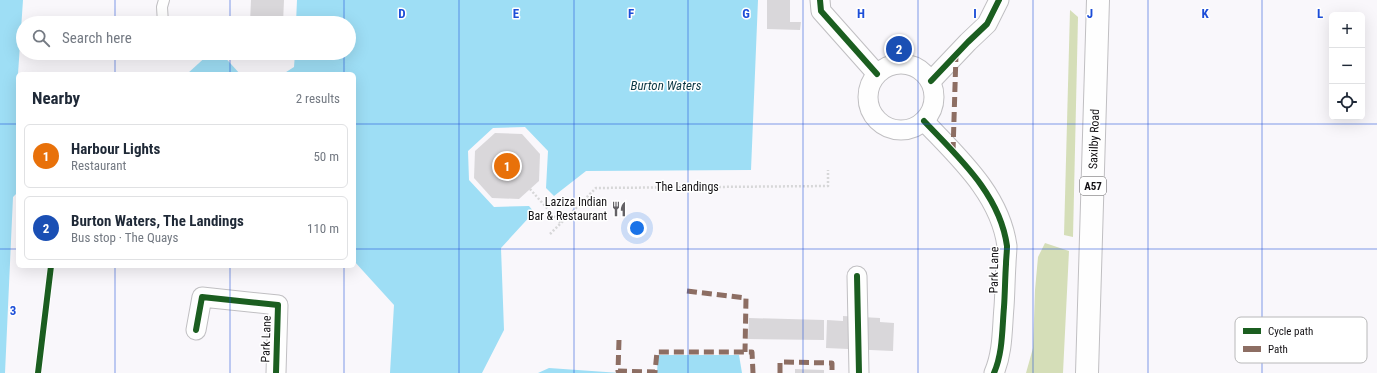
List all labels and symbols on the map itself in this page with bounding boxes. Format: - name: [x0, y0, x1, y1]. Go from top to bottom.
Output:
- text: D: [398, 6, 406, 21]
- text: E: [513, 6, 520, 21]
- text: F: [628, 6, 634, 21]
- text: G: [742, 6, 750, 21]
- text: H: [857, 6, 865, 21]
- text: I: [973, 6, 977, 21]
- text: J: [1087, 6, 1093, 21]
- text: K: [1201, 6, 1209, 21]
- text: L: [1317, 6, 1323, 21]
- pin: 2: [886, 34, 912, 64]
- water label: Burton Waters: [631, 78, 702, 93]
- street label: Saxilby Road: [1086, 109, 1102, 169]
- pin: 1: [494, 151, 520, 181]
- road number: A57: [1080, 177, 1106, 195]
- street label: The Landings: [655, 180, 719, 194]
- place label: Laziza Indian Bar & Restaurant: [528, 195, 607, 223]
- restaurant icon: Laziza Indian Bar & Restaurant: [610, 200, 628, 218]
- your location: [627, 218, 647, 238]
- street label: Park Lane: [987, 246, 1001, 294]
- text: 3: [10, 303, 16, 318]
- street label: Park Lane: [258, 315, 274, 363]
- legend: [1235, 317, 1367, 363]
- text: Cycle path: [1268, 325, 1313, 338]
- text: Path: [1268, 343, 1288, 356]

